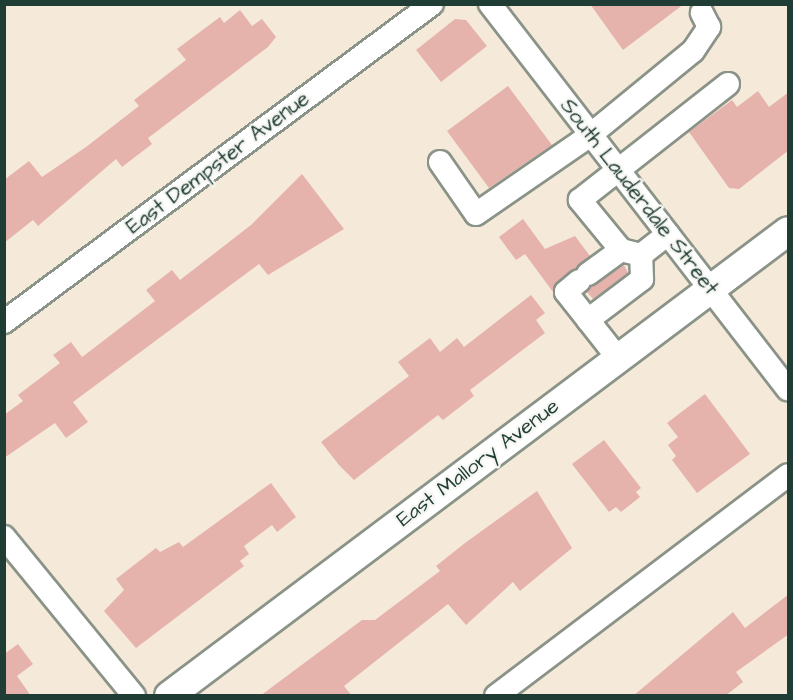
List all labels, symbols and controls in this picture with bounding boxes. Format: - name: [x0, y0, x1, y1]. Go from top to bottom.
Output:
- street label: East Dempster Avenue: [122, 86, 314, 240]
- street label: South Lauderdale Street: [555, 94, 723, 300]
- street label: East Mallory Avenue: [392, 394, 564, 532]

